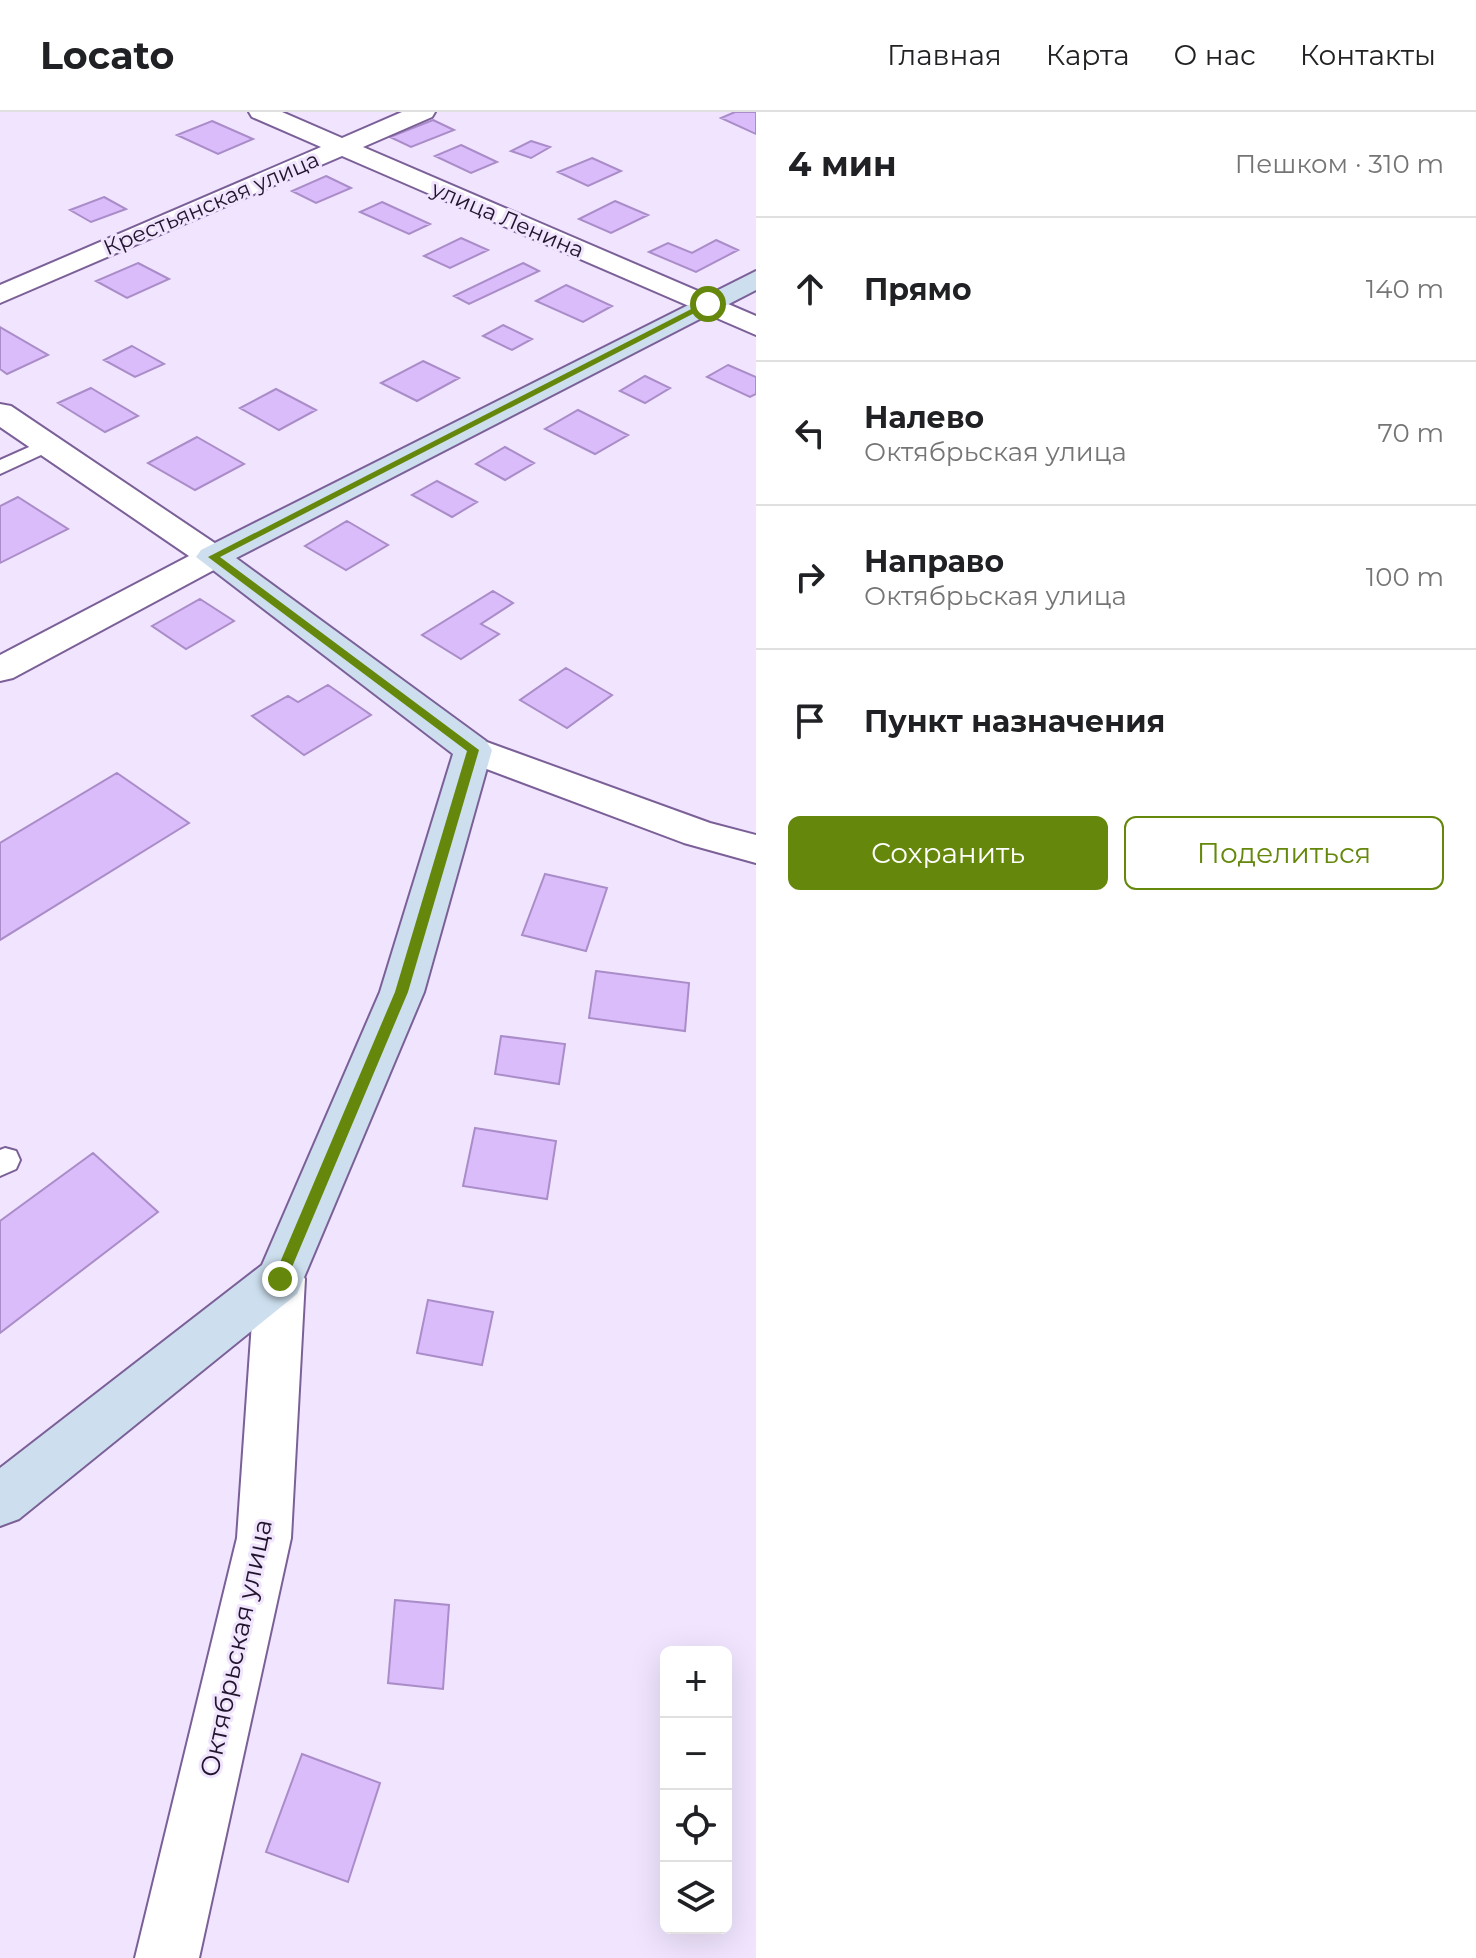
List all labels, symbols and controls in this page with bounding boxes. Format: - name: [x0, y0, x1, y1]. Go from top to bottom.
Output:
- text: Locato: [40, 32, 174, 79]
- text: Главная: [887, 38, 1002, 72]
- text: Карта: [1046, 38, 1130, 72]
- text: О нас: [1174, 38, 1256, 72]
- text: Контакты: [1300, 38, 1436, 72]
- text: 4 мин: [788, 143, 897, 185]
- street label: Крестьянская улица: [99, 146, 323, 261]
- text: Пешком · 310 m: [1235, 148, 1444, 180]
- street label: улица Ленина: [427, 175, 588, 264]
- icon: ahead: [788, 267, 832, 311]
- text: Прямо: [864, 271, 972, 308]
- text: 140 m: [1366, 273, 1444, 305]
- route start: [690, 286, 726, 322]
- text: Налево: [864, 399, 984, 436]
- icon: left: [788, 411, 832, 455]
- text: 70 m: [1378, 417, 1444, 449]
- text: Октябрьская улица: [864, 436, 1127, 468]
- text: Направо: [864, 543, 1004, 580]
- icon: right: [788, 555, 832, 599]
- text: 100 m: [1366, 561, 1444, 593]
- text: Октябрьская улица: [864, 580, 1127, 612]
- icon: arrive: [788, 699, 832, 743]
- text: Пункт назначения: [864, 703, 1165, 740]
- button: Сохранить: [788, 816, 1108, 890]
- button: Поделиться: [1124, 816, 1444, 890]
- route end: [262, 1261, 298, 1297]
- street label: Октябрьская улица: [193, 1516, 279, 1780]
- map controls: [660, 1646, 732, 1934]
- button: +: [660, 1646, 732, 1718]
- button: −: [660, 1718, 732, 1790]
- button: locate: [660, 1790, 732, 1862]
- button: layers: [660, 1862, 732, 1934]

